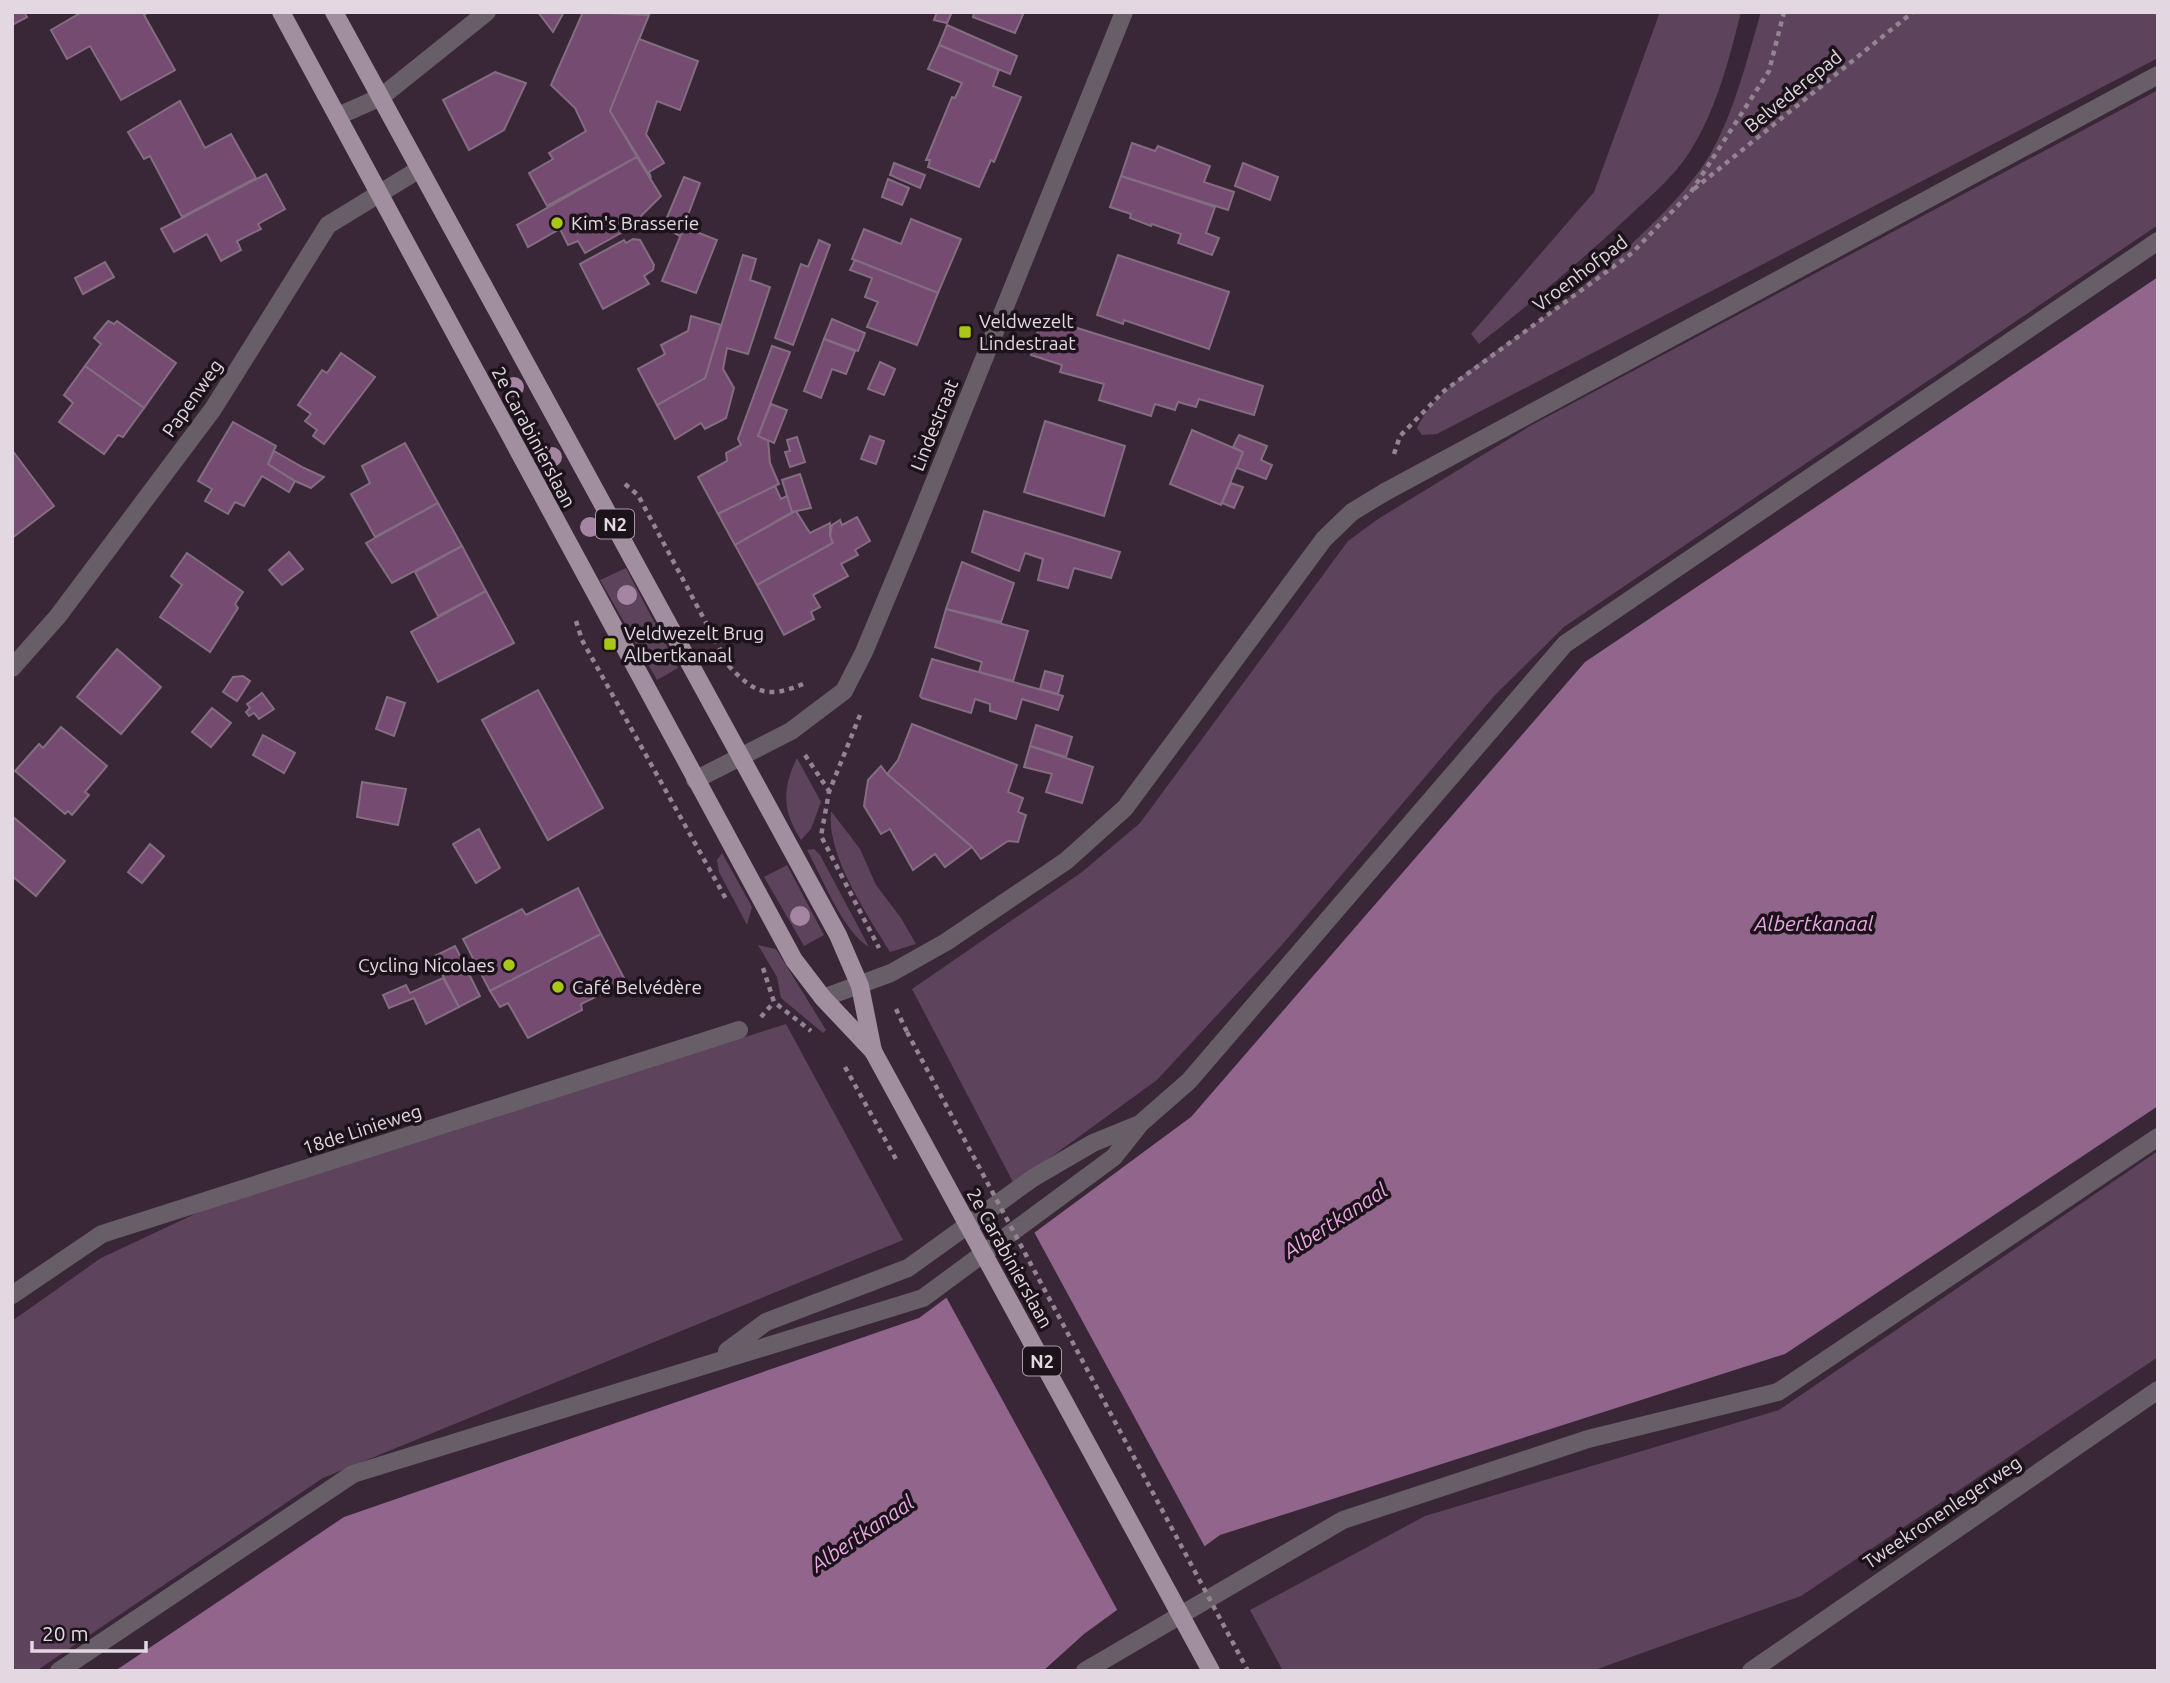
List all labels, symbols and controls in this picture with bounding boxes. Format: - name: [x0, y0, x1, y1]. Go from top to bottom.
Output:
- street label: Belvederepad: [1740, 45, 1846, 137]
- place label: Kim's Brasserie: [571, 212, 699, 234]
- marker: Kim's Brasserie: [549, 215, 565, 231]
- street label: Vroenhofpad: [1528, 230, 1632, 316]
- place label: Veldwezelt Lindestraat: [979, 310, 1076, 354]
- marker: Veldwezelt Lindestraat: [957, 324, 973, 340]
- street label: Papenweg: [157, 355, 227, 441]
- street label: 2e Carabinierslaan: [488, 363, 580, 511]
- street label: Lindestraat: [906, 376, 962, 474]
- road number: N2: [596, 510, 634, 538]
- place label: Veldwezelt Brug Albertkanaal: [624, 622, 764, 666]
- marker: Veldwezelt Brug Albertkanaal: [602, 636, 618, 652]
- water label: Albertkanaal: [1753, 911, 1874, 935]
- place label: Cycling Nicolaes: [358, 954, 495, 976]
- marker: Cycling Nicolaes: [501, 957, 517, 973]
- place label: Café Belvédère: [572, 976, 702, 998]
- marker: Café Belvédère: [550, 979, 566, 995]
- street label: 18de Linieweg: [300, 1099, 424, 1159]
- water label: Albertkanaal: [1278, 1177, 1392, 1263]
- street label: 2e Carabinierslaan: [962, 1184, 1058, 1332]
- road number: N2: [1023, 1346, 1061, 1376]
- street label: Tweekronenlegerweg: [1859, 1451, 2025, 1573]
- water label: Albertkanaal: [805, 1490, 918, 1577]
- scale bar: [32, 1610, 145, 1654]
- text: 20 m: [42, 1621, 89, 1645]

